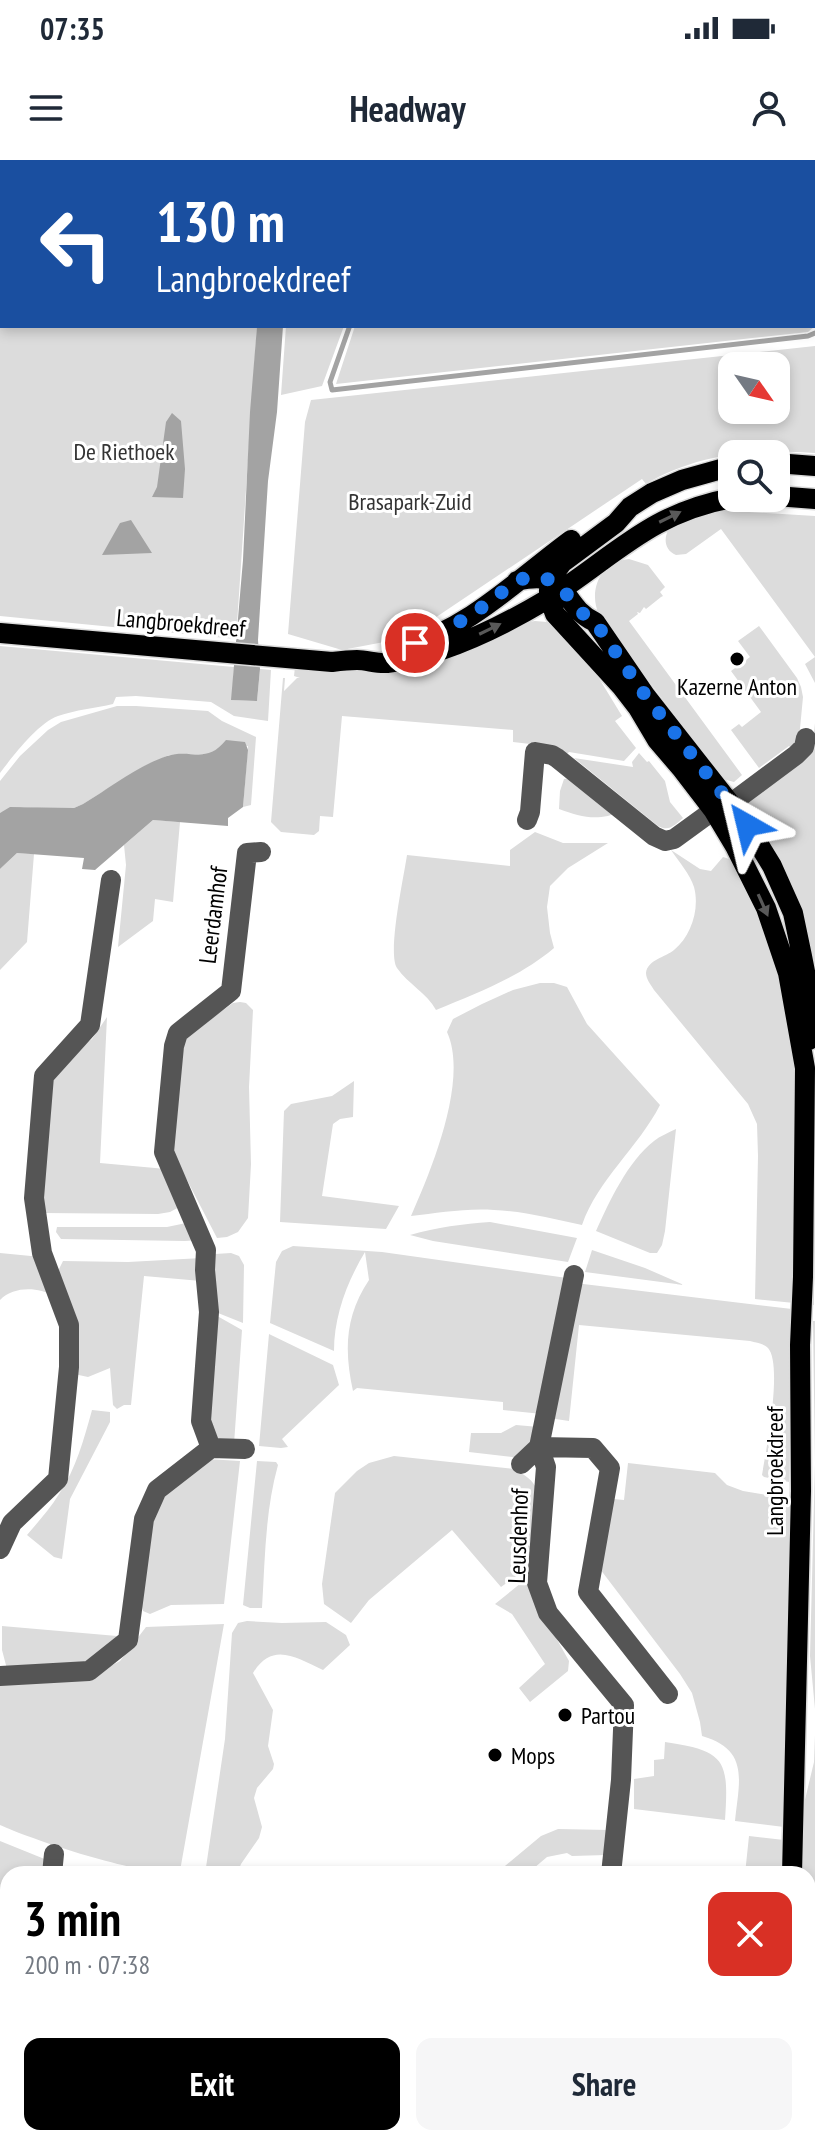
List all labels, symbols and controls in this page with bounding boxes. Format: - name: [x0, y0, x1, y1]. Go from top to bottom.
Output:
- text: 07:35: [40, 9, 105, 48]
- text: Headway: [349, 85, 466, 132]
- icon: menu: [24, 86, 68, 130]
- icon: person: [747, 86, 791, 130]
- text: 130 m: [156, 185, 285, 257]
- icon: left: [24, 192, 128, 296]
- text: Langbroekdreef: [156, 255, 350, 302]
- north arrow: [718, 352, 790, 424]
- map controls: [718, 352, 790, 512]
- park label: De Riethoek: [74, 436, 175, 467]
- button: search: [718, 440, 790, 512]
- park label: Brasapark-Zuid: [348, 486, 472, 517]
- one-way arrow: [658, 510, 682, 524]
- street label: Langbroekdreef: [115, 602, 248, 644]
- pin: [381, 609, 449, 677]
- icon: arrive: [393, 621, 437, 665]
- one-way arrow: [478, 622, 502, 636]
- marker: Kazerne Anton: [728, 650, 746, 668]
- place label: Kazerne Anton: [677, 671, 797, 702]
- position arrow: [705, 783, 789, 867]
- street label: Leerdamhof: [192, 864, 234, 965]
- one-way arrow: [757, 893, 770, 917]
- street label: Langbroekdreef: [759, 1405, 790, 1536]
- street label: Leusdenhof: [501, 1487, 535, 1584]
- place label: Partou: [581, 1700, 635, 1731]
- marker: Partou: [556, 1706, 574, 1724]
- place label: Mops: [511, 1740, 555, 1771]
- marker: Mops: [486, 1746, 504, 1764]
- text: 3 min: [24, 1887, 121, 1949]
- button: close: [708, 1892, 792, 1976]
- text: 200 m · 07:38: [24, 1948, 150, 1981]
- button: Exit: [24, 2038, 400, 2130]
- button: Share: [416, 2038, 792, 2130]

